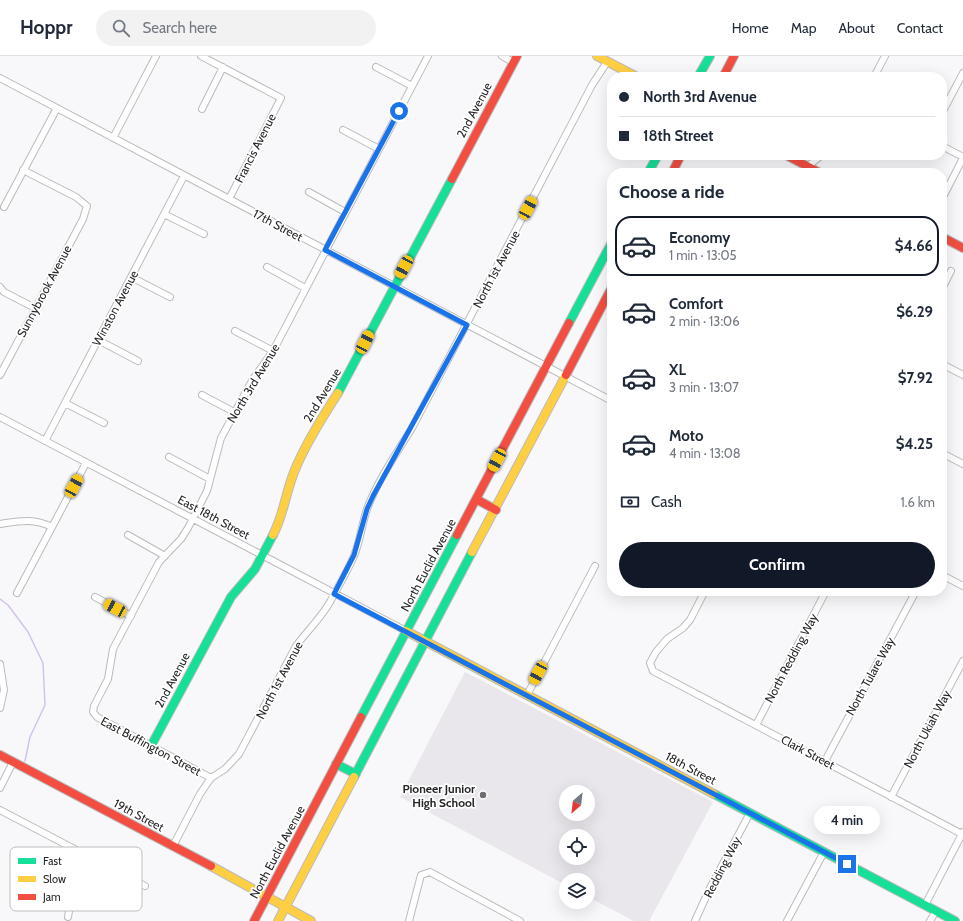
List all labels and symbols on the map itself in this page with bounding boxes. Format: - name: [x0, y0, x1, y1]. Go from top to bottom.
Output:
- street label: 2nd Avenue: [453, 80, 495, 140]
- route start: [390, 102, 408, 120]
- street label: Francis Avenue: [231, 111, 279, 185]
- car: [517, 195, 539, 221]
- street label: 17th Street: [251, 206, 305, 244]
- street label: North 1st Avenue: [469, 228, 523, 310]
- street label: Sunnybrook Avenue: [13, 242, 75, 340]
- car: [393, 254, 415, 280]
- street label: Winston Avenue: [89, 268, 141, 348]
- car: [354, 329, 376, 355]
- street label: North 3rd Avenue: [224, 341, 282, 425]
- street label: 2nd Avenue: [300, 365, 344, 425]
- car: [486, 447, 508, 473]
- car: [63, 473, 85, 499]
- street label: East 18th Street: [175, 492, 253, 542]
- street label: North Euclid Avenue: [397, 516, 459, 614]
- car: [102, 597, 128, 619]
- street label: North Redding Way: [761, 611, 821, 705]
- street label: North Tulare Way: [842, 634, 898, 718]
- street label: North 1st Avenue: [252, 639, 306, 721]
- street label: 2nd Avenue: [151, 650, 193, 710]
- car: [527, 660, 549, 686]
- street label: North Ukiah Way: [900, 688, 954, 770]
- street label: East Buffington Street: [98, 713, 204, 779]
- street label: Clark Street: [779, 732, 837, 772]
- street label: 18th Street: [663, 748, 719, 788]
- place label: Pioneer Junior High School: [402, 781, 475, 810]
- north arrow: [559, 785, 595, 821]
- marker: Pioneer Junior High School: [478, 790, 488, 800]
- street label: 19th Street: [111, 796, 167, 834]
- street label: North Euclid Avenue: [246, 803, 308, 901]
- callout: 4 min: [814, 806, 880, 834]
- street label: Redding Way: [700, 834, 744, 900]
- legend: [10, 847, 142, 911]
- text: Fast: [43, 854, 62, 868]
- route end: [838, 855, 856, 873]
- text: Slow: [43, 872, 66, 886]
- text: Jam: [42, 890, 61, 904]

